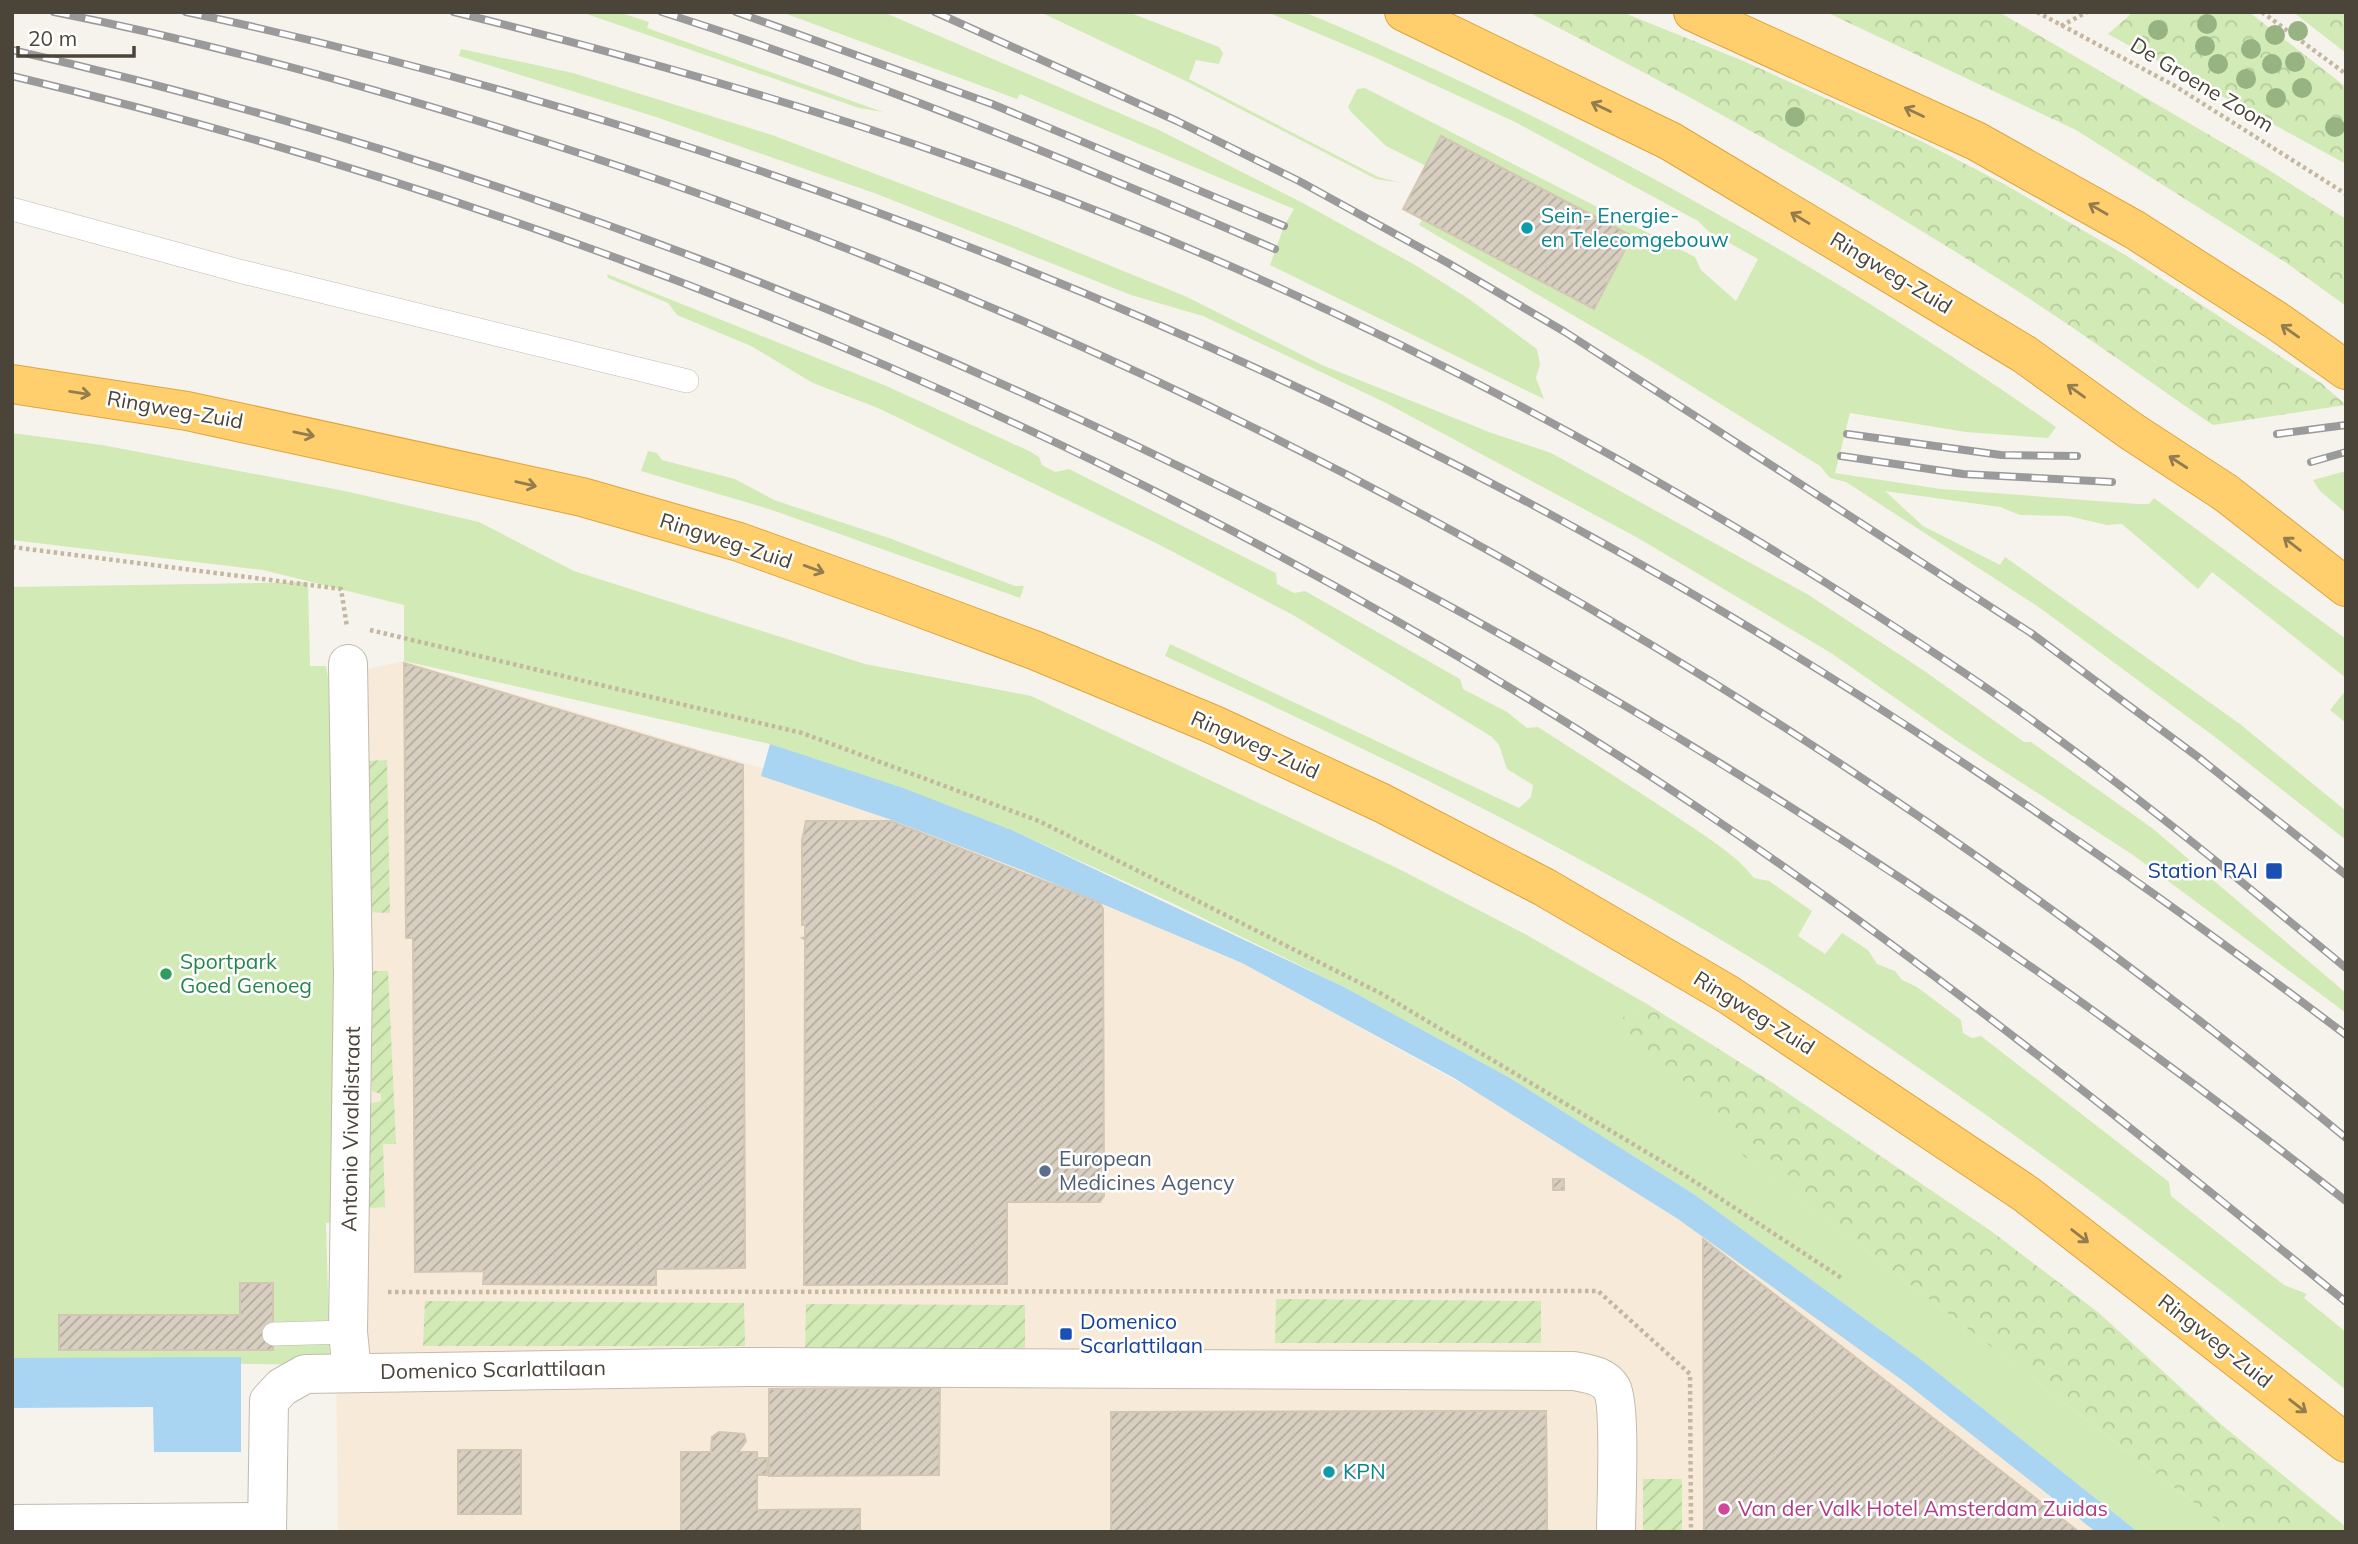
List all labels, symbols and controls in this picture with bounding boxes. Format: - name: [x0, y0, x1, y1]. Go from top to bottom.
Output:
- scale bar: [18, 14, 133, 58]
- text: 20 m: [28, 25, 77, 51]
- street label: De Groene Zoom: [2126, 31, 2279, 137]
- one-way arrow: [1591, 100, 1612, 114]
- one-way arrow: [1904, 105, 1925, 118]
- place label: Sein- Energie- en Telecomgebouw: [1541, 202, 1729, 252]
- one-way arrow: [2088, 202, 2108, 216]
- one-way arrow: [1790, 211, 1810, 225]
- marker: Sein- Energie- en Telecomgebouw: [1519, 220, 1535, 236]
- street label: Ringweg-Zuid: [1826, 226, 1957, 319]
- one-way arrow: [2281, 324, 2300, 338]
- street label: Ringweg-Zuid: [105, 384, 245, 434]
- one-way arrow: [2067, 384, 2086, 398]
- one-way arrow: [68, 387, 91, 400]
- one-way arrow: [292, 428, 315, 442]
- one-way arrow: [2169, 454, 2189, 468]
- one-way arrow: [514, 478, 537, 491]
- street label: Ringweg-Zuid: [657, 506, 796, 574]
- one-way arrow: [2284, 536, 2302, 552]
- one-way arrow: [803, 564, 825, 576]
- street label: Ringweg-Zuid: [1187, 704, 1324, 784]
- place label: Station RAI: [2148, 857, 2258, 883]
- marker: Station RAI: [2264, 861, 2284, 881]
- place label: Sportpark Goed Genoeg: [180, 948, 312, 998]
- street label: Ringweg-Zuid: [1689, 965, 1820, 1060]
- marker: Sportpark Goed Genoeg: [158, 966, 174, 982]
- street label: Antonio Vivaldistraat: [335, 1026, 365, 1232]
- place label: European Medicines Agency: [1059, 1145, 1234, 1195]
- marker: European Medicines Agency: [1037, 1163, 1053, 1179]
- one-way arrow: [2070, 1228, 2089, 1243]
- street label: Ringweg-Zuid: [2153, 1288, 2278, 1393]
- place label: Domenico Scarlattilaan: [1080, 1308, 1203, 1358]
- marker: Domenico Scarlattilaan: [1058, 1326, 1074, 1342]
- street label: Domenico Scarlattilaan: [380, 1354, 606, 1384]
- one-way arrow: [2289, 1398, 2307, 1413]
- place label: KPN: [1343, 1458, 1386, 1484]
- marker: KPN: [1321, 1464, 1337, 1480]
- place label: Van der Valk Hotel Amsterdam Zuidas: [1738, 1495, 2108, 1521]
- marker: Van der Valk Hotel Amsterdam Zuidas: [1716, 1501, 1732, 1517]

